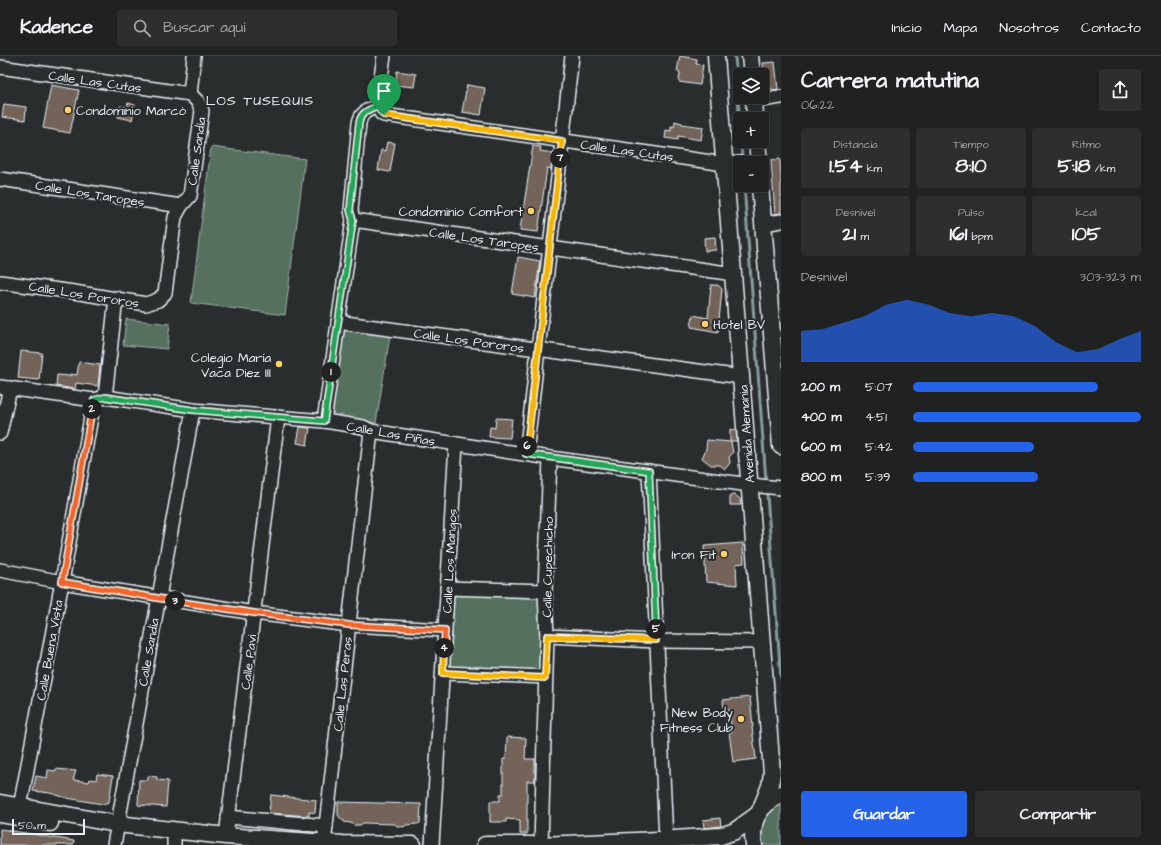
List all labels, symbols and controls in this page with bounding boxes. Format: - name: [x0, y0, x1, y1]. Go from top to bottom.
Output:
- search box: [117, 10, 397, 46]
- text: Kadence: [20, 14, 93, 41]
- icon: search: [131, 17, 153, 39]
- text: Buscar aquí: [163, 17, 245, 38]
- text: Inicio: [891, 18, 922, 38]
- text: Mapa: [944, 18, 977, 38]
- text: Nosotros: [999, 18, 1059, 38]
- text: Contacto: [1081, 18, 1141, 38]
- text: Carrera matutina: [801, 65, 979, 96]
- street label: Calle Las Cutas: [47, 67, 143, 97]
- map controls: [733, 68, 769, 192]
- button: layers: [733, 68, 769, 104]
- button: share: [1099, 69, 1141, 111]
- pin: [367, 74, 401, 115]
- icon: arrive: [373, 80, 395, 102]
- district label: LOS TUSEQUIS: [206, 91, 314, 111]
- text: 06:22: [801, 96, 834, 114]
- place label: Condominio Marcó: [76, 102, 187, 120]
- marker: Condominio Marcó: [63, 105, 73, 115]
- button: +: [733, 112, 769, 148]
- street label: Calle Sandía: [183, 115, 211, 186]
- street label: Calle Las Cutas: [579, 136, 675, 166]
- text: Distancia: [834, 137, 878, 152]
- text: Tiempo: [953, 137, 989, 152]
- text: Ritmo: [1072, 137, 1101, 152]
- pin: 7: [550, 148, 570, 168]
- text: 7: [557, 150, 563, 165]
- text: 1.54: [829, 152, 862, 180]
- text: 8:10: [955, 152, 987, 180]
- text: 5:18: [1057, 152, 1090, 180]
- button: −: [733, 156, 769, 192]
- text: km: [862, 161, 882, 176]
- text: /km: [1090, 161, 1115, 176]
- street label: Calle Los Taropes: [34, 176, 146, 212]
- place label: Condominio Comfort: [399, 203, 524, 221]
- text: Desnivel: [836, 205, 875, 220]
- text: Pulso: [958, 205, 984, 220]
- text: kcal: [1076, 205, 1097, 220]
- marker: Condominio Comfort: [526, 206, 536, 216]
- text: 21: [842, 220, 856, 248]
- text: 161: [950, 220, 967, 248]
- text: 105: [1072, 220, 1101, 248]
- street label: Calle Los Taropes: [428, 223, 540, 257]
- text: m: [856, 229, 869, 244]
- text: bpm: [967, 229, 992, 244]
- text: Desnivel: [801, 268, 847, 286]
- text: 303–323 m: [1080, 268, 1141, 286]
- street label: Calle Los Pororos: [27, 277, 141, 313]
- place label: Hotel BV: [713, 316, 765, 334]
- marker: Hotel BV: [700, 319, 710, 329]
- street label: Calle Los Pororos: [413, 324, 526, 358]
- place label: Colegio María Vaca Diez III: [191, 349, 271, 382]
- marker: Colegio María Vaca Diez III: [274, 359, 284, 369]
- pin: 1: [321, 362, 341, 382]
- text: 1: [330, 364, 332, 379]
- text: 200 m: [801, 378, 840, 396]
- text: 5:07: [865, 378, 893, 396]
- street label: Avenida Alemania: [735, 384, 759, 484]
- pin: 2: [82, 399, 102, 419]
- text: 2: [89, 401, 95, 416]
- text: 400 m: [801, 408, 842, 426]
- text: 4:51: [865, 408, 887, 426]
- street label: Calle Las Piñas: [345, 417, 437, 451]
- pin: 6: [517, 436, 537, 456]
- text: 6: [524, 438, 530, 453]
- text: 600 m: [801, 438, 841, 456]
- text: 5:42: [865, 438, 893, 456]
- text: 800 m: [801, 468, 841, 486]
- text: 5:39: [865, 468, 890, 486]
- street label: Calle Los Mangos: [438, 508, 463, 614]
- street label: Calle Cupechicho: [538, 516, 558, 618]
- place label: Iron Fit: [672, 546, 717, 564]
- marker: Iron Fit: [719, 549, 729, 559]
- pin: 3: [165, 591, 185, 611]
- text: 3: [172, 593, 178, 608]
- street label: Calle Buena Vista: [32, 598, 68, 702]
- street label: Calle Sandía: [134, 616, 164, 688]
- pin: 5: [646, 619, 666, 639]
- text: 5: [652, 621, 660, 636]
- street label: Calle Pavi: [237, 633, 261, 691]
- street label: Calle Las Peras: [329, 635, 357, 732]
- pin: 4: [434, 638, 454, 658]
- text: 4: [440, 640, 448, 655]
- place label: New Body Fitness Club: [660, 704, 734, 737]
- marker: New Body Fitness Club: [736, 714, 746, 724]
- button: Guardar: [801, 791, 967, 837]
- button: Compartir: [975, 791, 1141, 837]
- scale bar: [12, 817, 85, 836]
- text: 50 m: [18, 818, 46, 833]

